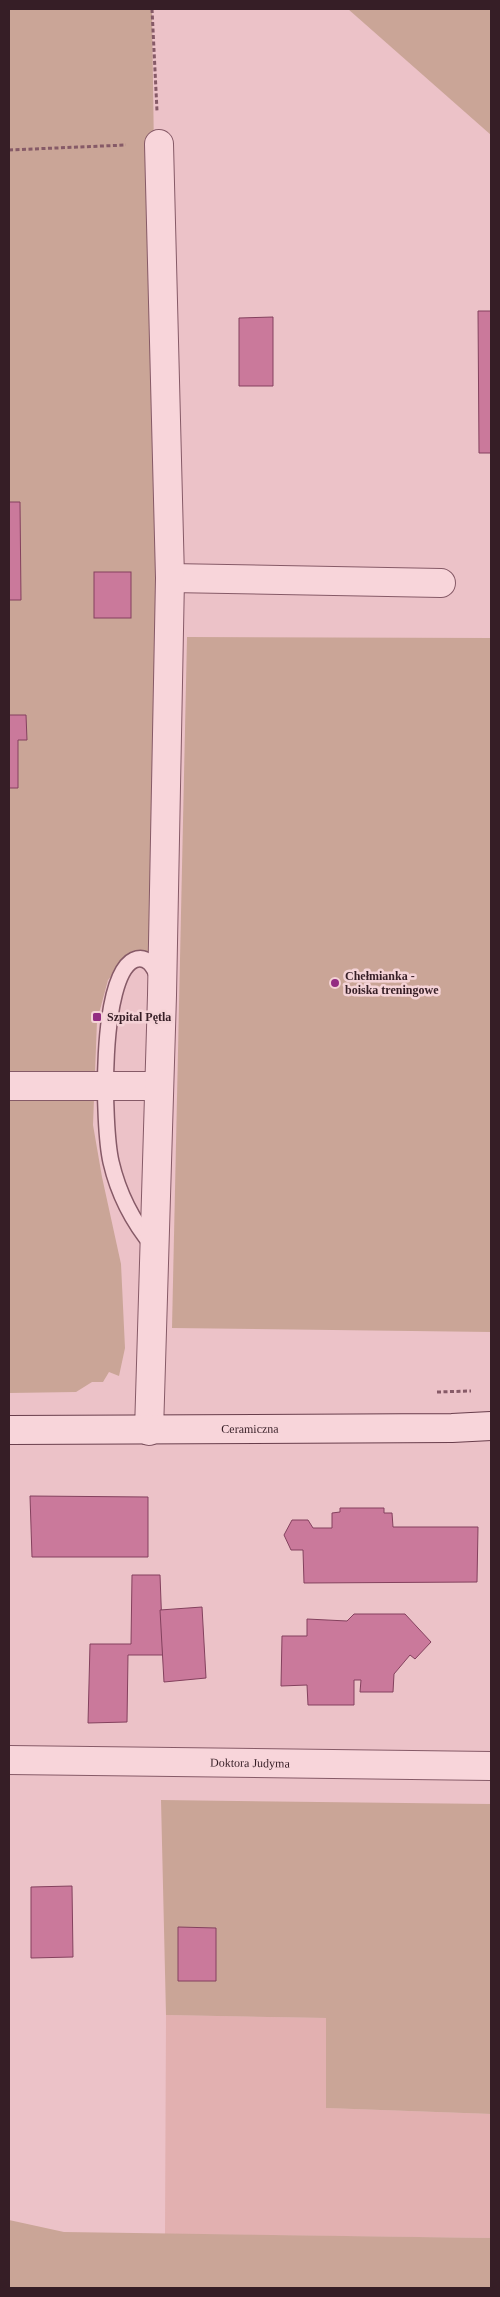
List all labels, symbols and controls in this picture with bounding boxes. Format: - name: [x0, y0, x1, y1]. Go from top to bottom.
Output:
- place label: Chełmianka - boiska treningowe: [345, 969, 439, 997]
- marker: Chełmianka - boiska treningowe: [329, 977, 341, 989]
- place label: Szpital Pętla: [107, 1010, 171, 1024]
- marker: Szpital Pętla: [91, 1011, 103, 1023]
- street label: Ceramiczna: [221, 1422, 279, 1436]
- street label: Doktora Judyma: [210, 1756, 291, 1771]

